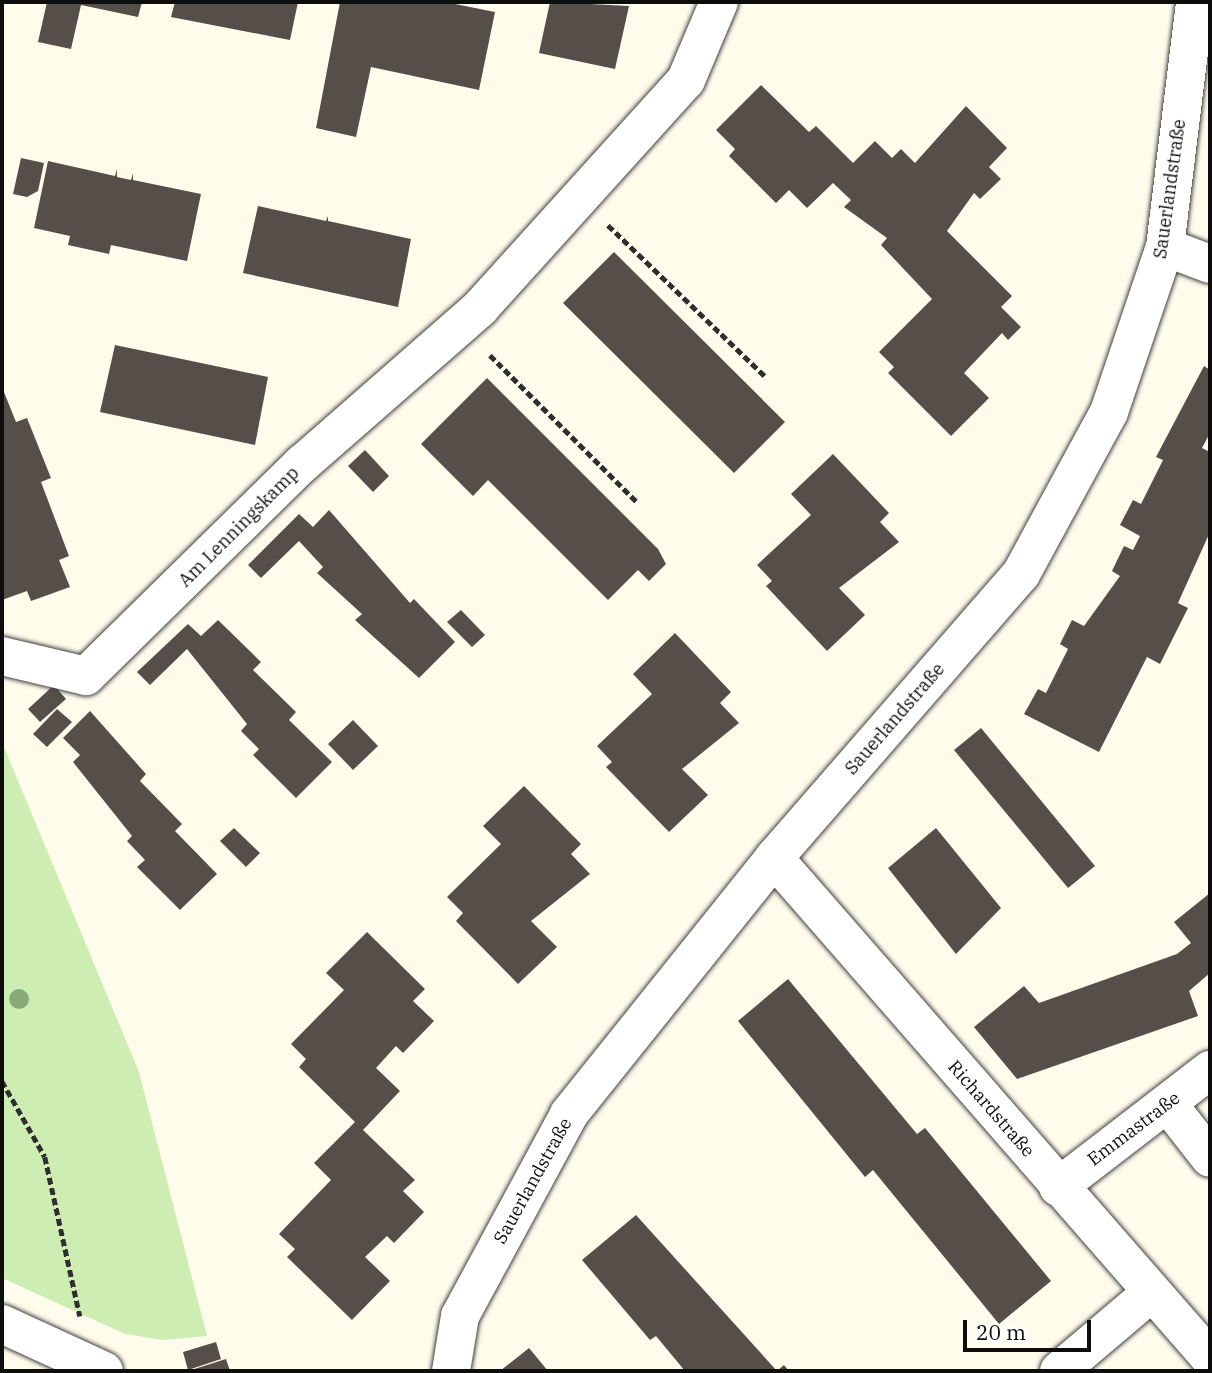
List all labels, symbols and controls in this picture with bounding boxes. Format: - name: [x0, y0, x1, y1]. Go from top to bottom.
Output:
- street label: Sauerlandstraße: [1150, 118, 1190, 260]
- street label: Am Lenningskamp: [174, 462, 304, 592]
- street label: Sauerlandstraße: [841, 659, 949, 779]
- street label: Richardstraße: [943, 1056, 1039, 1162]
- street label: Emmastraße: [1084, 1087, 1184, 1171]
- street label: Sauerlandstraße: [489, 1114, 577, 1248]
- scale bar: [967, 1306, 1095, 1350]
- text: 20 m: [976, 1318, 1026, 1346]

